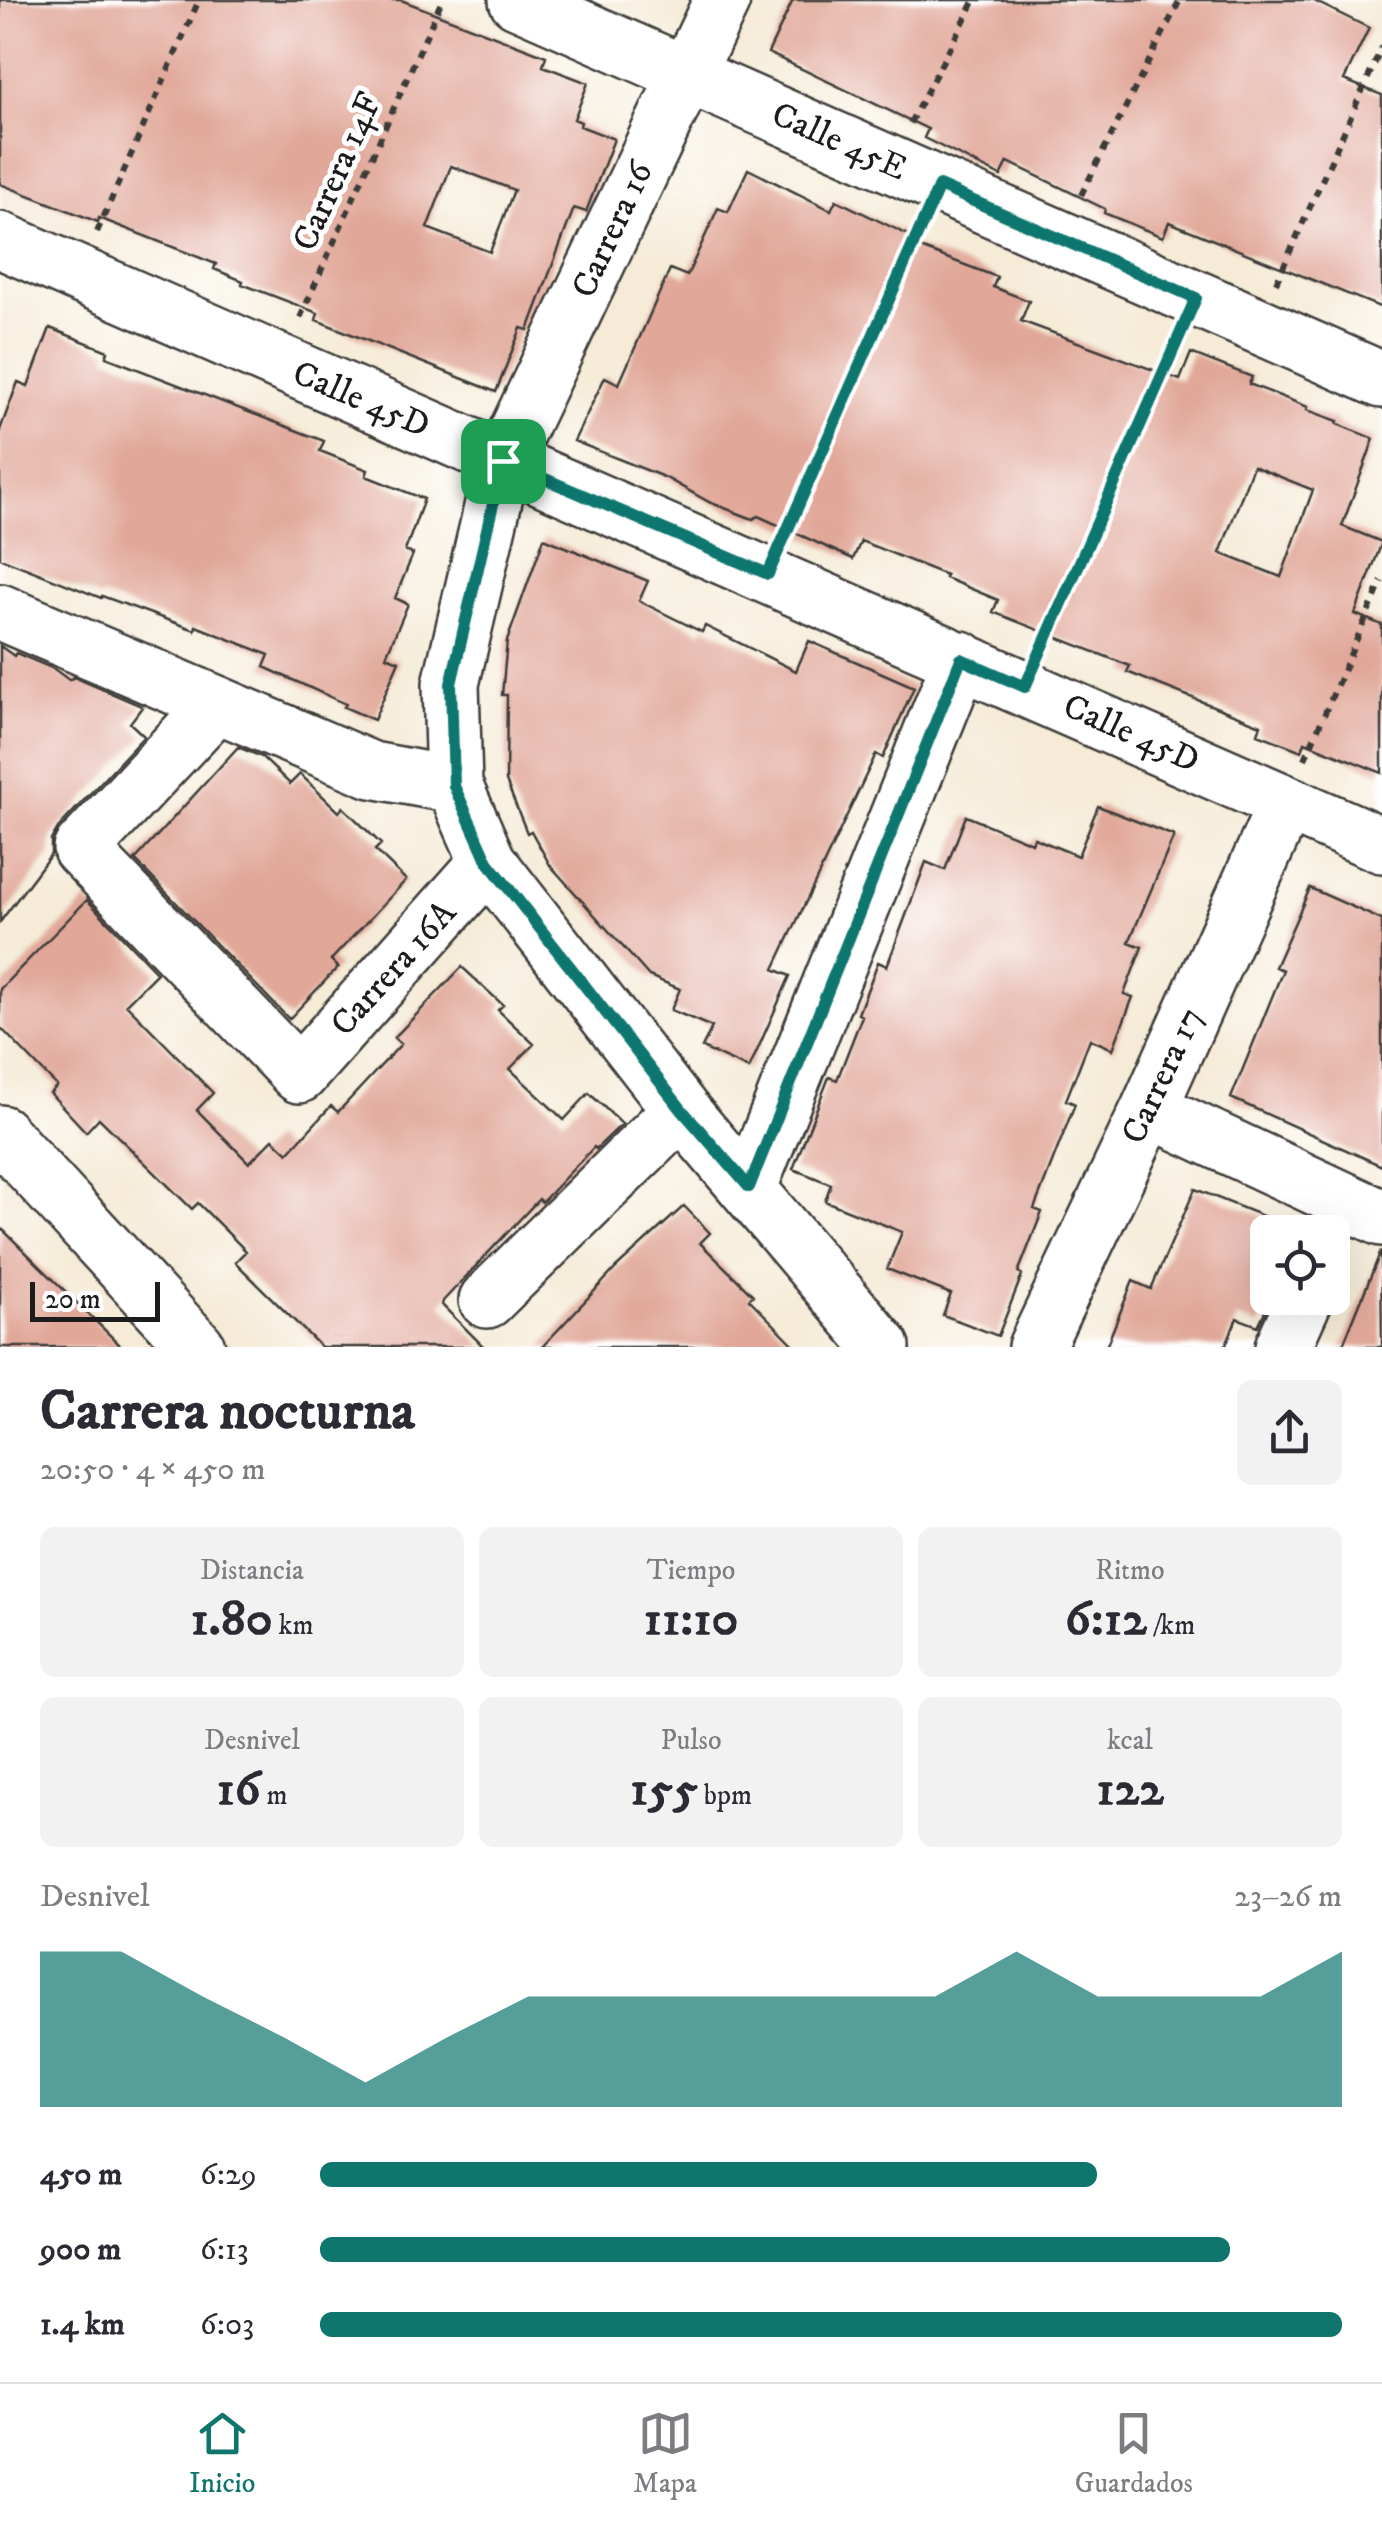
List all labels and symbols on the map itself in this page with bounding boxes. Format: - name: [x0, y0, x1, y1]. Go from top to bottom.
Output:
- street label: Carrera 14F: [284, 86, 392, 258]
- street label: Calle 45E: [765, 93, 913, 191]
- street label: Carrera 16: [562, 153, 664, 305]
- street label: Calle 45D: [286, 352, 436, 448]
- pin: [461, 419, 546, 504]
- street label: Calle 45D: [1056, 685, 1206, 783]
- street label: Carrera 16A: [322, 892, 467, 1046]
- street label: Carrera 17: [1112, 1001, 1214, 1151]
- scale bar: [30, 1277, 160, 1322]

